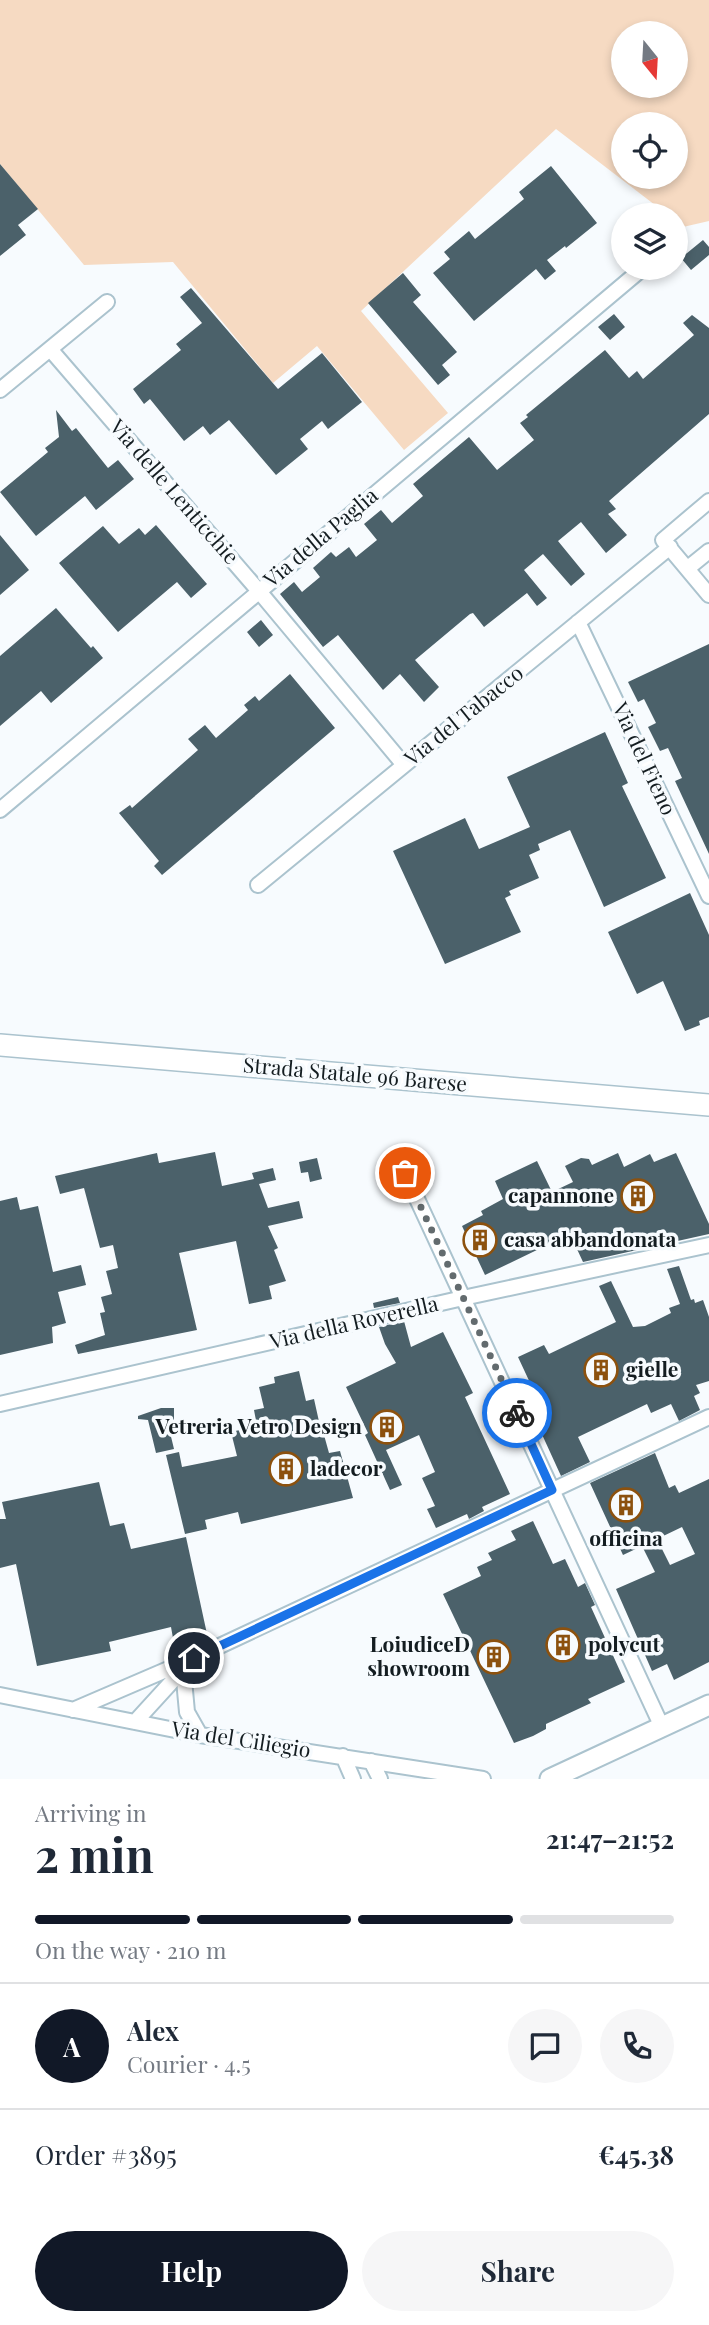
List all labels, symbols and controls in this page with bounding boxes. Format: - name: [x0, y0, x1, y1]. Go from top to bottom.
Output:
- north arrow: [611, 21, 688, 98]
- map controls: [611, 21, 688, 280]
- button: locate: [611, 112, 688, 189]
- button: layers: [611, 203, 688, 280]
- street label: Via delle Lenticchie: [104, 412, 246, 569]
- street label: Via della Paglia: [256, 480, 383, 593]
- street label: Via del Tabacco: [397, 658, 528, 772]
- street label: Via del Fieno: [607, 696, 684, 819]
- street label: Strada Statale 96 Barese: [242, 1049, 468, 1097]
- pin: [375, 1143, 435, 1203]
- icon: bag: [386, 1154, 424, 1192]
- building icon: capannone: [619, 1177, 657, 1215]
- place label: capannone: [508, 1180, 614, 1208]
- building icon: casa abbandonata: [461, 1221, 499, 1259]
- place label: casa abbandonata: [504, 1224, 677, 1252]
- street label: Via della Roverella: [266, 1288, 441, 1354]
- building icon: gielle: [582, 1351, 620, 1389]
- place label: gielle: [626, 1354, 678, 1382]
- courier: [482, 1378, 552, 1448]
- icon: bike: [498, 1394, 536, 1432]
- building icon: Vetreria Vetro Design: [368, 1408, 406, 1446]
- place label: Vetreria Vetro Design: [155, 1411, 362, 1439]
- building icon: ladecor: [267, 1450, 305, 1488]
- place label: ladecor: [310, 1453, 383, 1481]
- building icon: officina: [607, 1486, 645, 1524]
- place label: officina: [589, 1523, 663, 1551]
- building icon: polycut: [544, 1626, 582, 1664]
- pin: [164, 1628, 224, 1688]
- place label: LoiudiceD showroom: [367, 1629, 470, 1681]
- place label: polycut: [588, 1629, 661, 1657]
- building icon: LoiudiceD showroom: [475, 1638, 513, 1676]
- icon: home: [175, 1639, 213, 1677]
- street label: Via del Ciliegio: [169, 1713, 313, 1763]
- text: Arriving in: [35, 1797, 147, 1828]
- text: 21:47–21:52: [546, 1821, 674, 1856]
- text: 2 min: [35, 1823, 154, 1885]
- text: On the way · 210 m: [35, 1934, 227, 1965]
- button: chat: [508, 2009, 582, 2083]
- button: phone: [600, 2009, 674, 2083]
- text: Alex: [127, 2013, 179, 2048]
- text: A: [63, 2029, 81, 2064]
- text: Courier · 4.5: [127, 2048, 251, 2079]
- text: Order #3895: [35, 2137, 177, 2172]
- text: €45.38: [598, 2137, 674, 2172]
- button: Help: [35, 2231, 348, 2311]
- button: Share: [362, 2231, 674, 2311]

